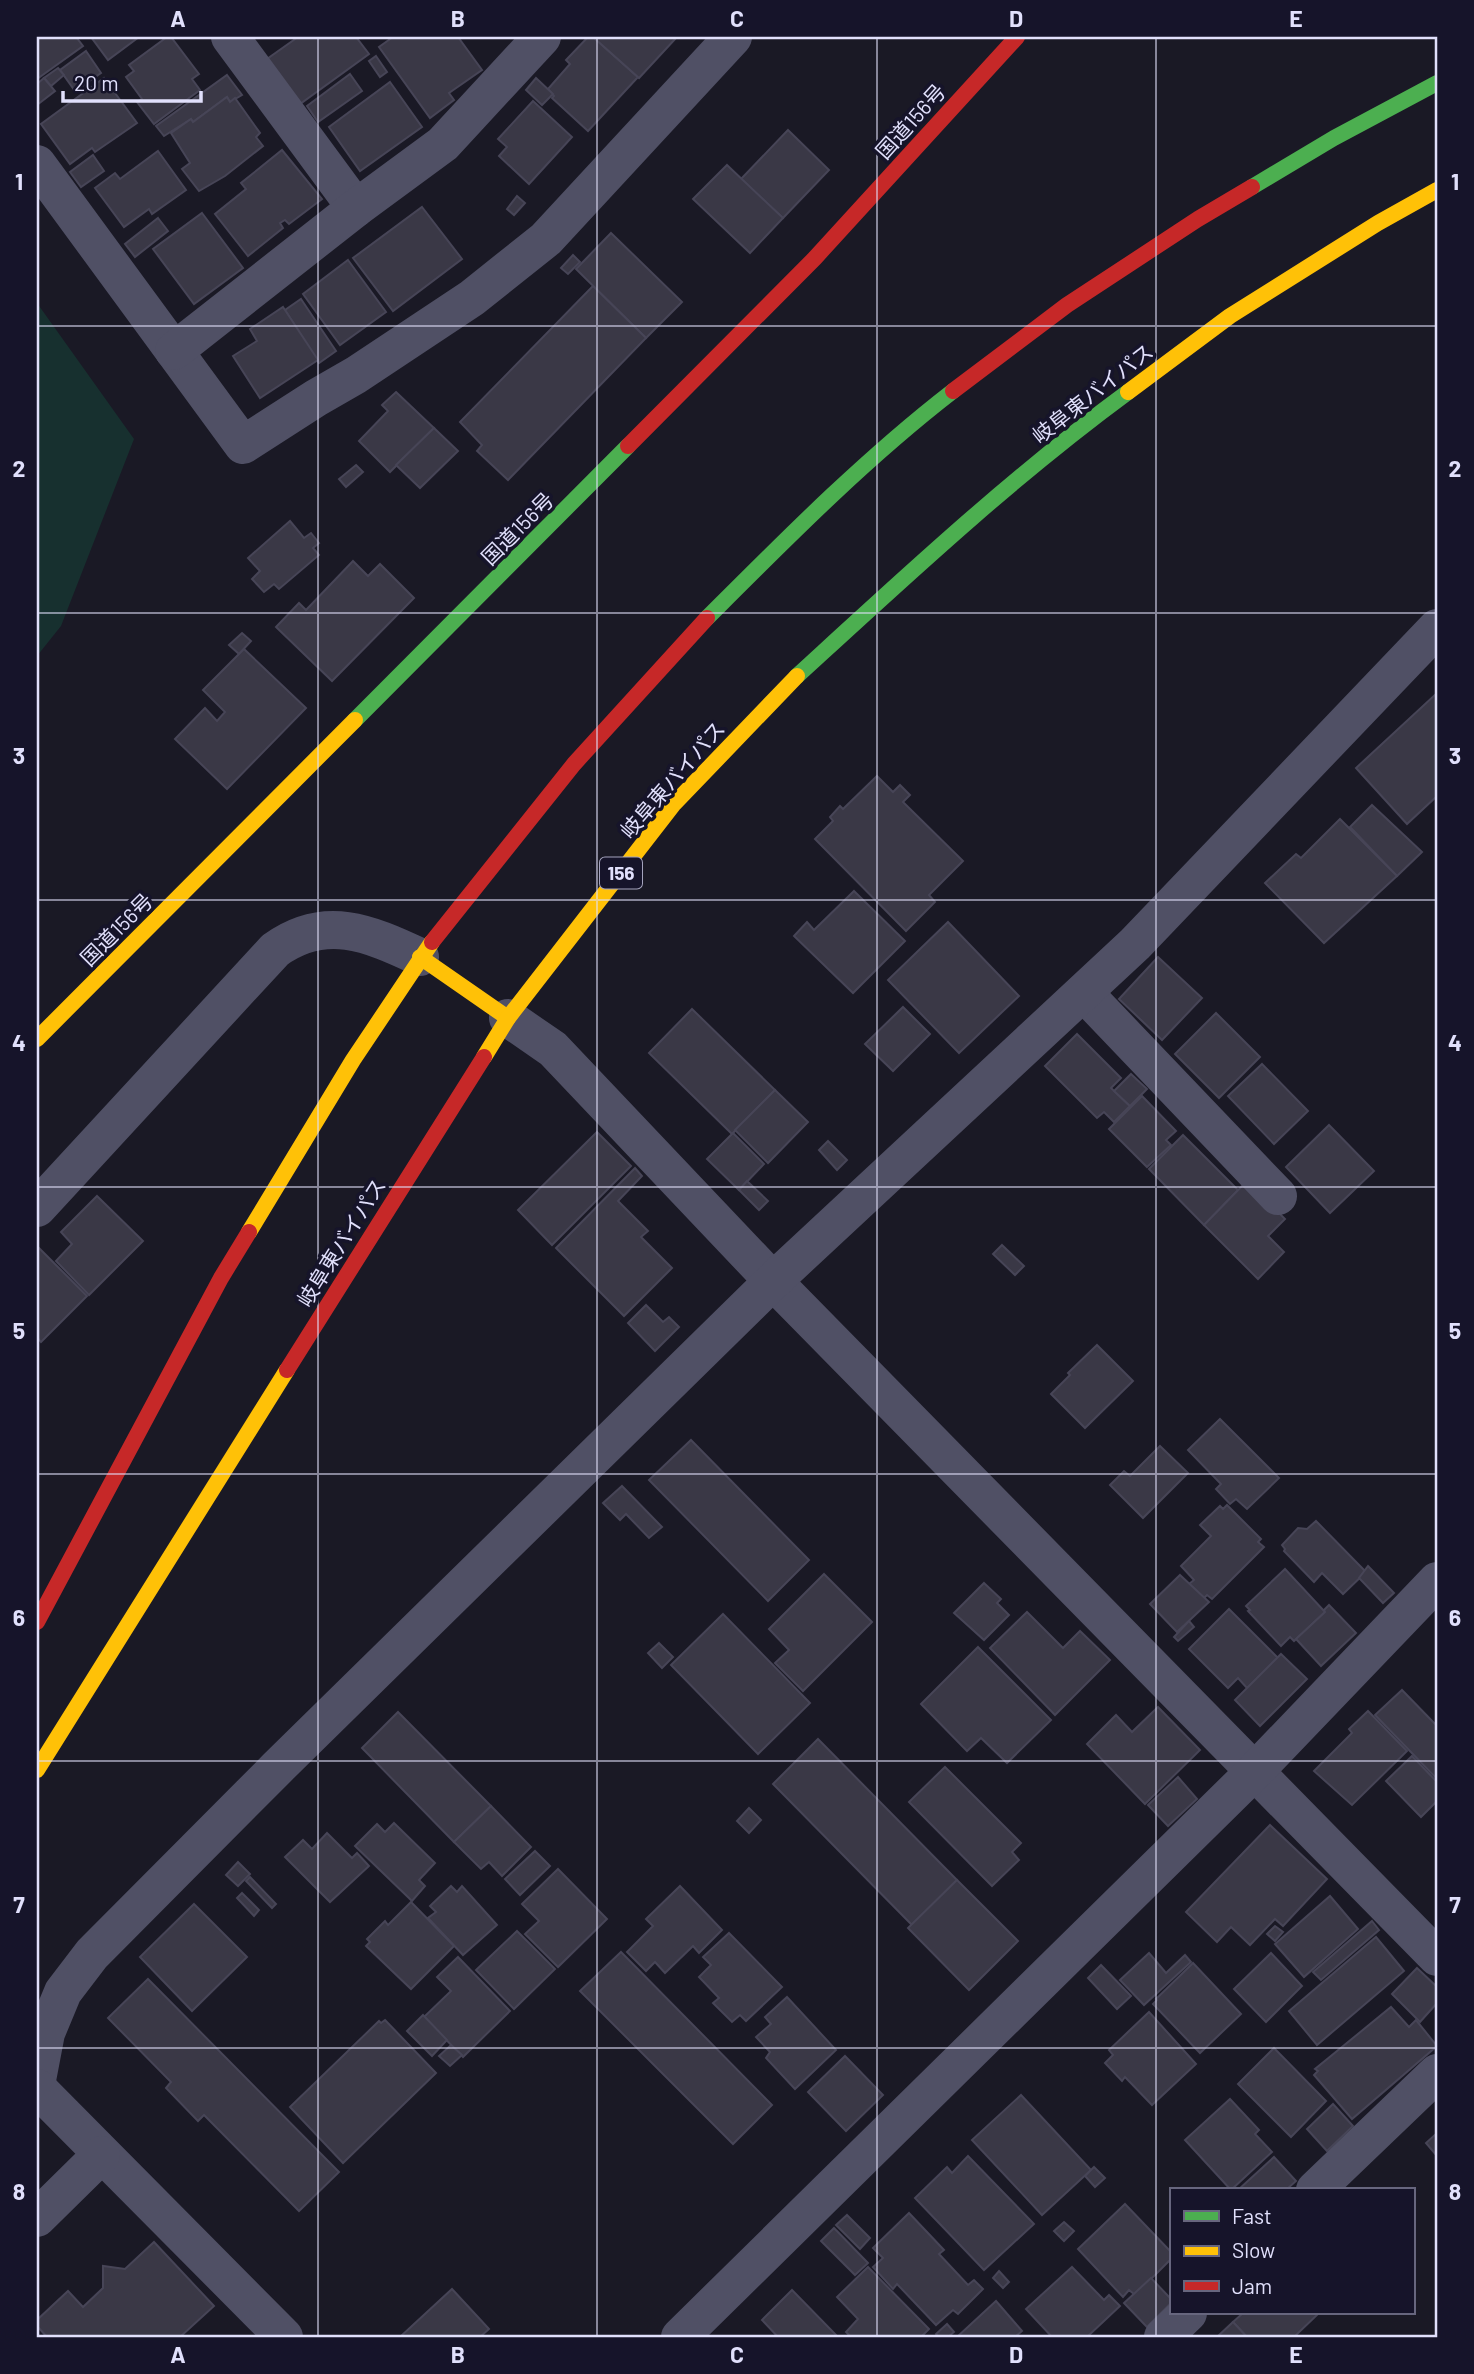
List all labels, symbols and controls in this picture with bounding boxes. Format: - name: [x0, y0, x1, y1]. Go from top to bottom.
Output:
- text: A: [170, 4, 186, 32]
- text: B: [451, 4, 465, 32]
- text: C: [730, 4, 744, 32]
- text: D: [1009, 4, 1023, 32]
- text: E: [1289, 4, 1303, 32]
- scale bar: [63, 60, 201, 104]
- text: 20 m: [74, 70, 119, 95]
- street label: 国道156号: [870, 78, 950, 164]
- text: 1: [15, 167, 23, 195]
- text: 1: [1451, 167, 1459, 195]
- street label: 岐阜東バイパス: [1027, 338, 1158, 448]
- text: 2: [13, 454, 25, 482]
- text: 2: [1449, 454, 1461, 482]
- street label: 国道156号: [476, 487, 558, 569]
- street label: 岐阜東バイパス: [614, 715, 729, 843]
- text: 3: [13, 741, 25, 769]
- text: 3: [1449, 741, 1461, 769]
- road number: 156: [600, 858, 642, 888]
- street label: 国道156号: [75, 888, 157, 970]
- text: 4: [12, 1028, 26, 1056]
- text: 4: [1448, 1028, 1462, 1056]
- street label: 岐阜東バイパス: [291, 1173, 390, 1311]
- text: 5: [13, 1316, 25, 1344]
- text: 5: [1449, 1316, 1461, 1344]
- text: 6: [13, 1603, 25, 1631]
- text: 6: [1449, 1603, 1461, 1631]
- text: 7: [13, 1890, 25, 1918]
- text: 7: [1449, 1890, 1461, 1918]
- text: 8: [13, 2177, 25, 2205]
- text: 8: [1449, 2177, 1461, 2205]
- legend: [1170, 2188, 1414, 2314]
- text: Fast: [1232, 2203, 1272, 2228]
- text: Slow: [1232, 2237, 1275, 2262]
- text: Jam: [1232, 2273, 1272, 2298]
- text: A: [170, 2340, 186, 2368]
- text: B: [451, 2340, 465, 2368]
- text: C: [730, 2340, 744, 2368]
- text: D: [1009, 2340, 1023, 2368]
- text: E: [1289, 2340, 1303, 2368]

